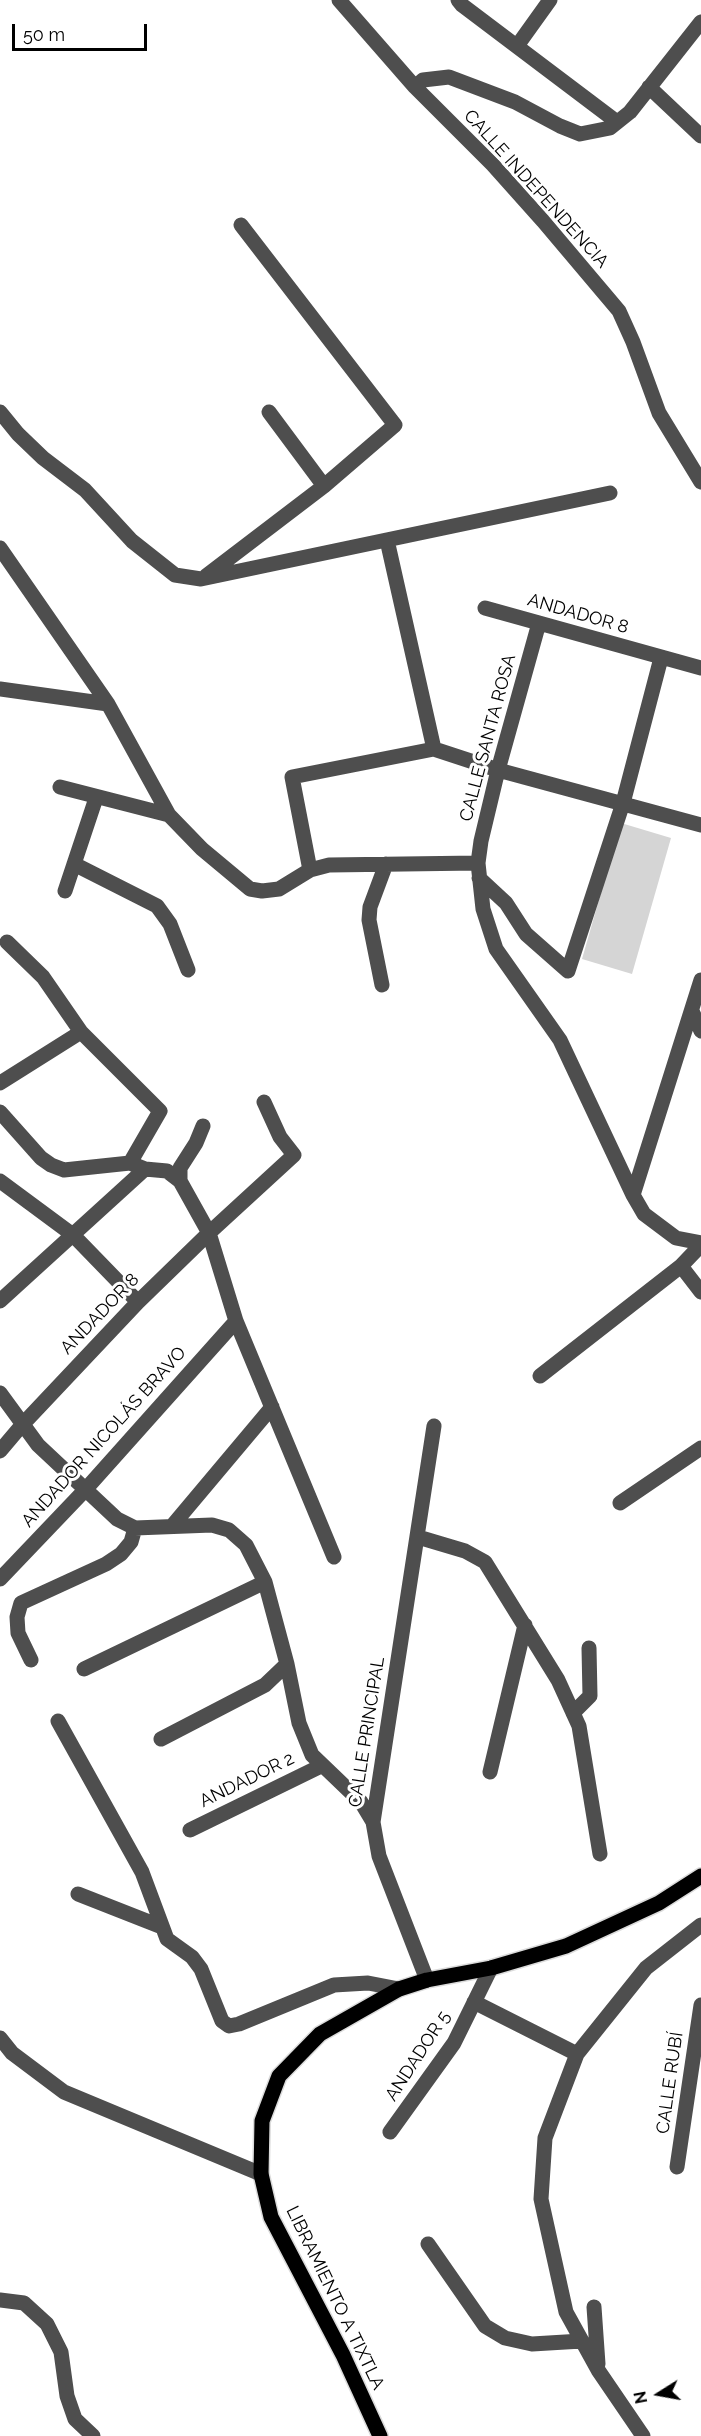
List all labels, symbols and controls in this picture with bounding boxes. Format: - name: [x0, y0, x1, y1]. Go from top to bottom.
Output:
- scale bar: [15, 12, 150, 50]
- text: 50 m: [23, 24, 65, 45]
- street label: CALLE INDEPENDENCIA: [459, 105, 613, 273]
- street label: ANDADOR 8: [525, 589, 631, 639]
- street label: CALLE SANTA ROSA: [455, 652, 521, 824]
- street label: ANDADOR 8: [56, 1269, 144, 1359]
- street label: ANDADOR NICOLÁS BRAVO: [17, 1342, 191, 1532]
- street label: CALLE PRINCIPAL: [344, 1655, 390, 1809]
- street label: ANDADOR 2: [196, 1748, 298, 1812]
- street label: ANDADOR 5: [381, 2007, 455, 2105]
- street label: CALLE RUBÍ: [652, 2031, 688, 2135]
- street label: LIBRAMIENTO A TIXTLA: [281, 2203, 389, 2393]
- north arrow: [629, 2364, 689, 2424]
- text: N: [630, 2390, 651, 2405]

